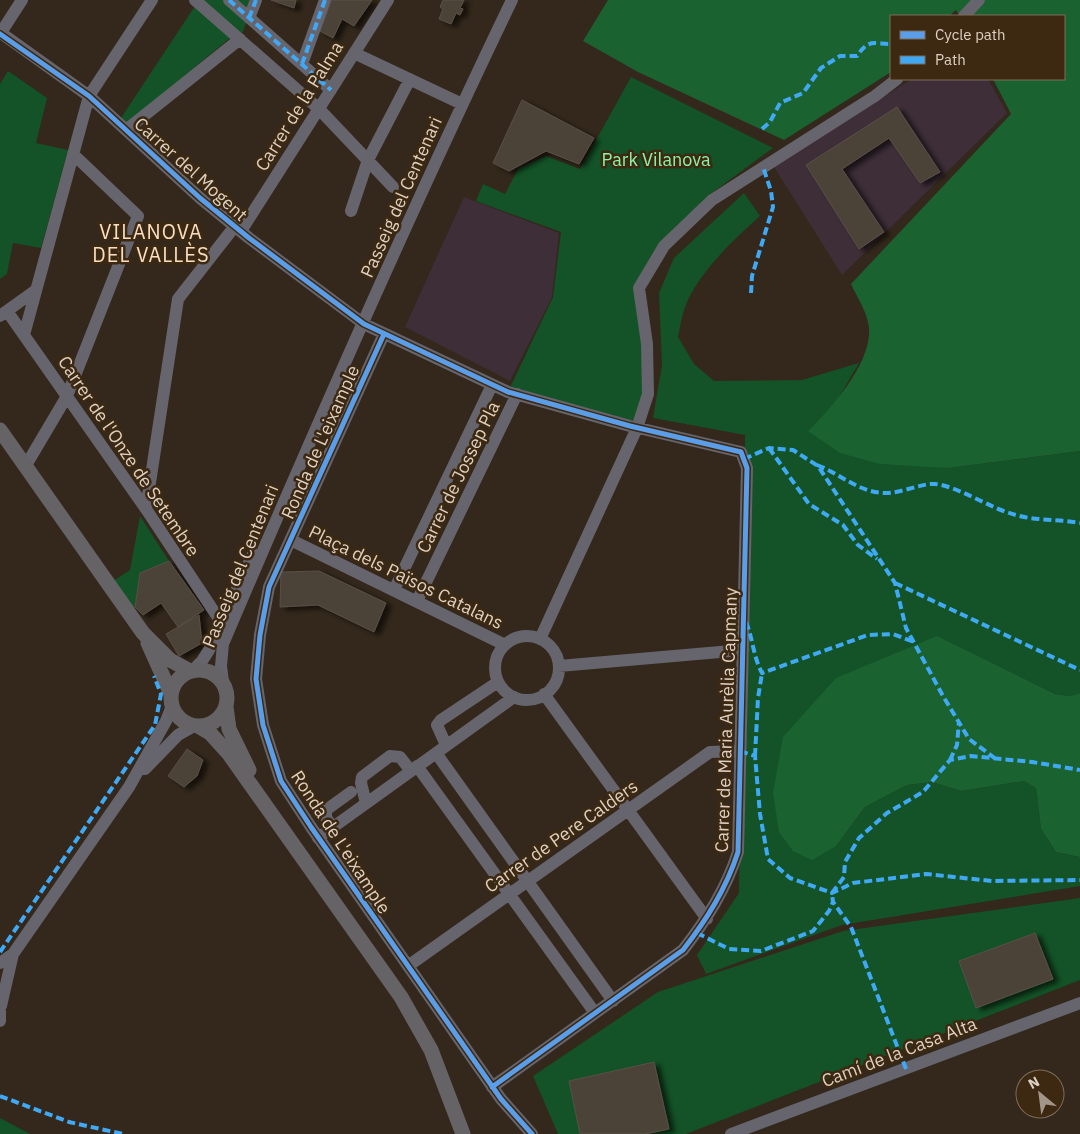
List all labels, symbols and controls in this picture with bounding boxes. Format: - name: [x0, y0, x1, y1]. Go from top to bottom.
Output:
- legend: [890, 15, 1065, 80]
- text: Cycle path: [935, 25, 1006, 44]
- street label: Carrer de la Palma: [250, 37, 348, 175]
- text: Path: [935, 50, 966, 69]
- street label: Carrer del Mogent: [130, 112, 252, 226]
- street label: Passeig del Centenari: [355, 113, 447, 281]
- park label: Park Vilanova: [601, 148, 711, 171]
- district label: VILANOVA DEL VALLÈS: [92, 218, 210, 268]
- street label: Carrer de l'Onze de Setembre: [53, 351, 205, 561]
- street label: Ronda de L'eixample: [276, 361, 364, 523]
- street label: Carrer de Jossep Pla: [411, 397, 505, 557]
- street label: Passeig del Centenari: [197, 481, 283, 651]
- street label: Plaça dels Països Catalans: [305, 520, 507, 634]
- street label: Carrer de Maria Aurèlia Capmany: [710, 587, 742, 853]
- street label: Ronda de L'eixample: [286, 766, 396, 918]
- street label: Carrer de Pere Calders: [480, 774, 642, 898]
- street label: Camí de la Casa Alta: [818, 1012, 980, 1092]
- north arrow: [1015, 1069, 1065, 1119]
- text: N: [1025, 1072, 1042, 1093]

